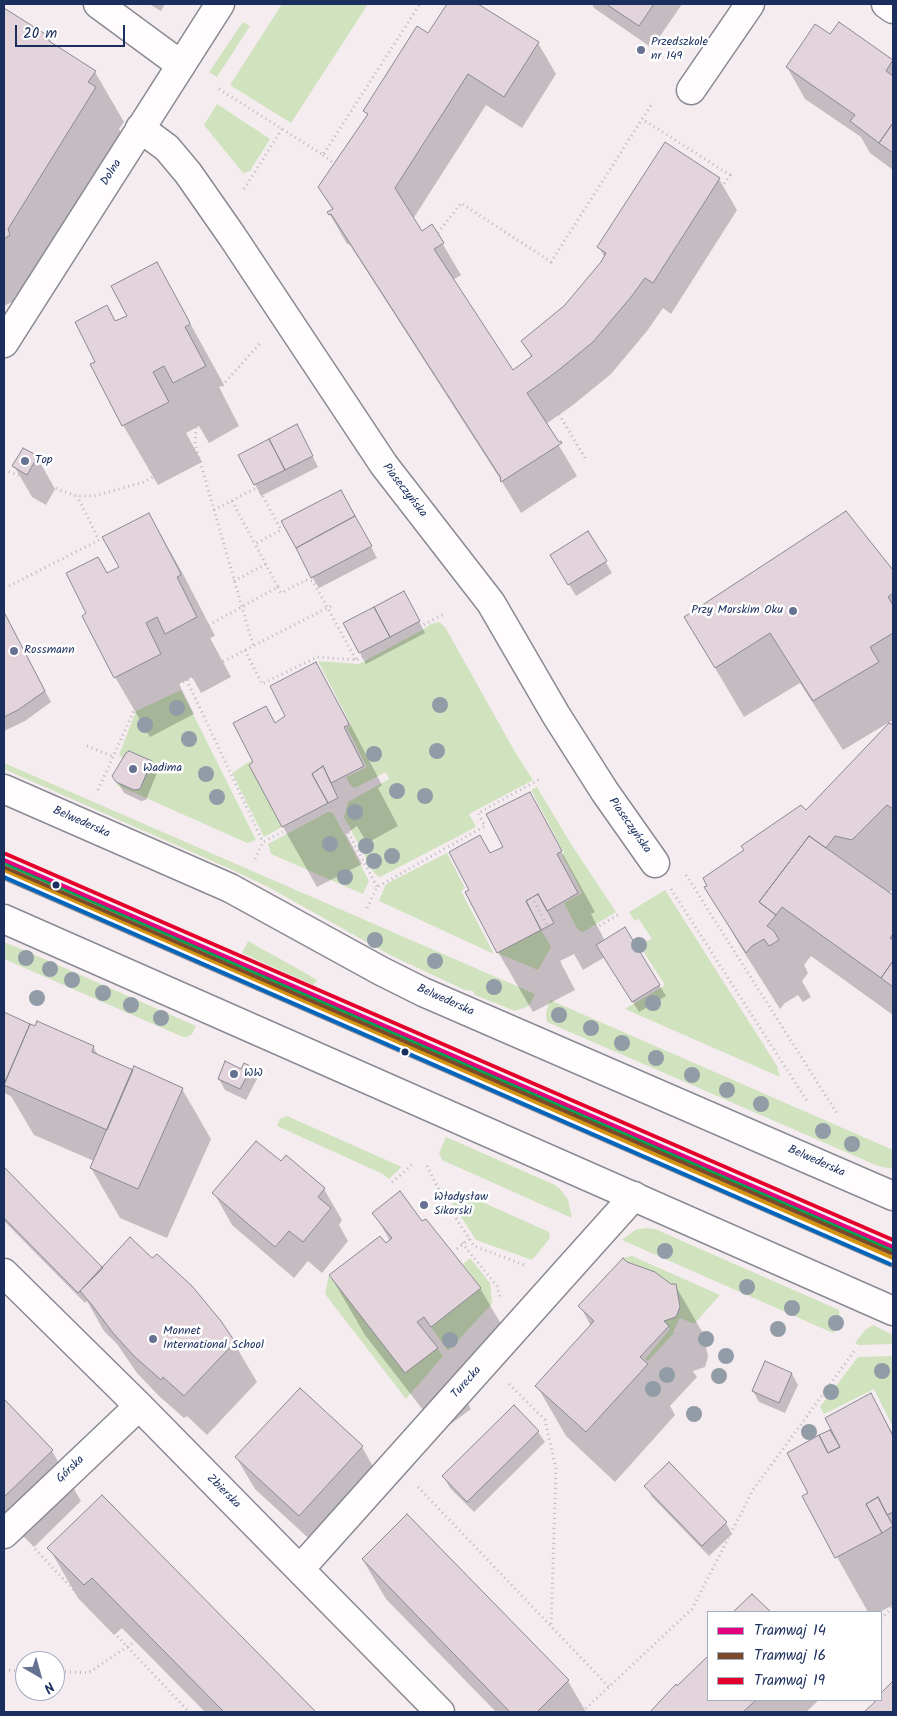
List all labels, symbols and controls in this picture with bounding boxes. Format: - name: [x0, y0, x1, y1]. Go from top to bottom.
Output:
- scale bar: [18, 15, 128, 47]
- text: 20 m: [23, 22, 57, 46]
- place label: Przedszkole nr 149: [651, 36, 708, 64]
- marker: Przedszkole nr 149: [635, 44, 647, 56]
- street label: Dolna: [98, 157, 126, 189]
- place label: Top: [35, 454, 53, 468]
- marker: Top: [19, 455, 31, 467]
- street label: Piaseczyńska: [378, 461, 430, 521]
- place label: Przy Morskim Oku: [691, 604, 783, 618]
- marker: Przy Morskim Oku: [787, 605, 799, 617]
- place label: Rossmann: [24, 644, 75, 658]
- marker: Rossmann: [8, 645, 20, 657]
- place label: Wadima: [143, 762, 182, 776]
- marker: Wadima: [127, 763, 139, 775]
- street label: Piaseczyńska: [605, 795, 653, 857]
- street label: Belwederska: [50, 804, 112, 842]
- unlabelled marker: [51, 880, 61, 890]
- street label: Belwederska: [414, 982, 476, 1020]
- unlabelled marker: [400, 1047, 410, 1057]
- place label: WW: [244, 1067, 263, 1081]
- marker: WW: [228, 1068, 240, 1080]
- street label: Belwederska: [785, 1143, 847, 1181]
- place label: Władysław Sikorski: [434, 1191, 488, 1219]
- marker: Władysław Sikorski: [418, 1199, 430, 1211]
- place label: Monnet International School: [163, 1325, 264, 1353]
- marker: Monnet International School: [147, 1333, 159, 1345]
- street label: Turecka: [449, 1364, 485, 1402]
- street label: Górska: [54, 1453, 88, 1487]
- street label: Zbierska: [203, 1472, 243, 1512]
- legend: [707, 1611, 882, 1701]
- text: Tramwaj 14: [754, 1619, 826, 1643]
- text: Tramwaj 16: [754, 1644, 826, 1668]
- north arrow: [15, 1651, 65, 1701]
- text: Tramwaj 19: [754, 1669, 825, 1693]
- text: N: [38, 1676, 59, 1698]

